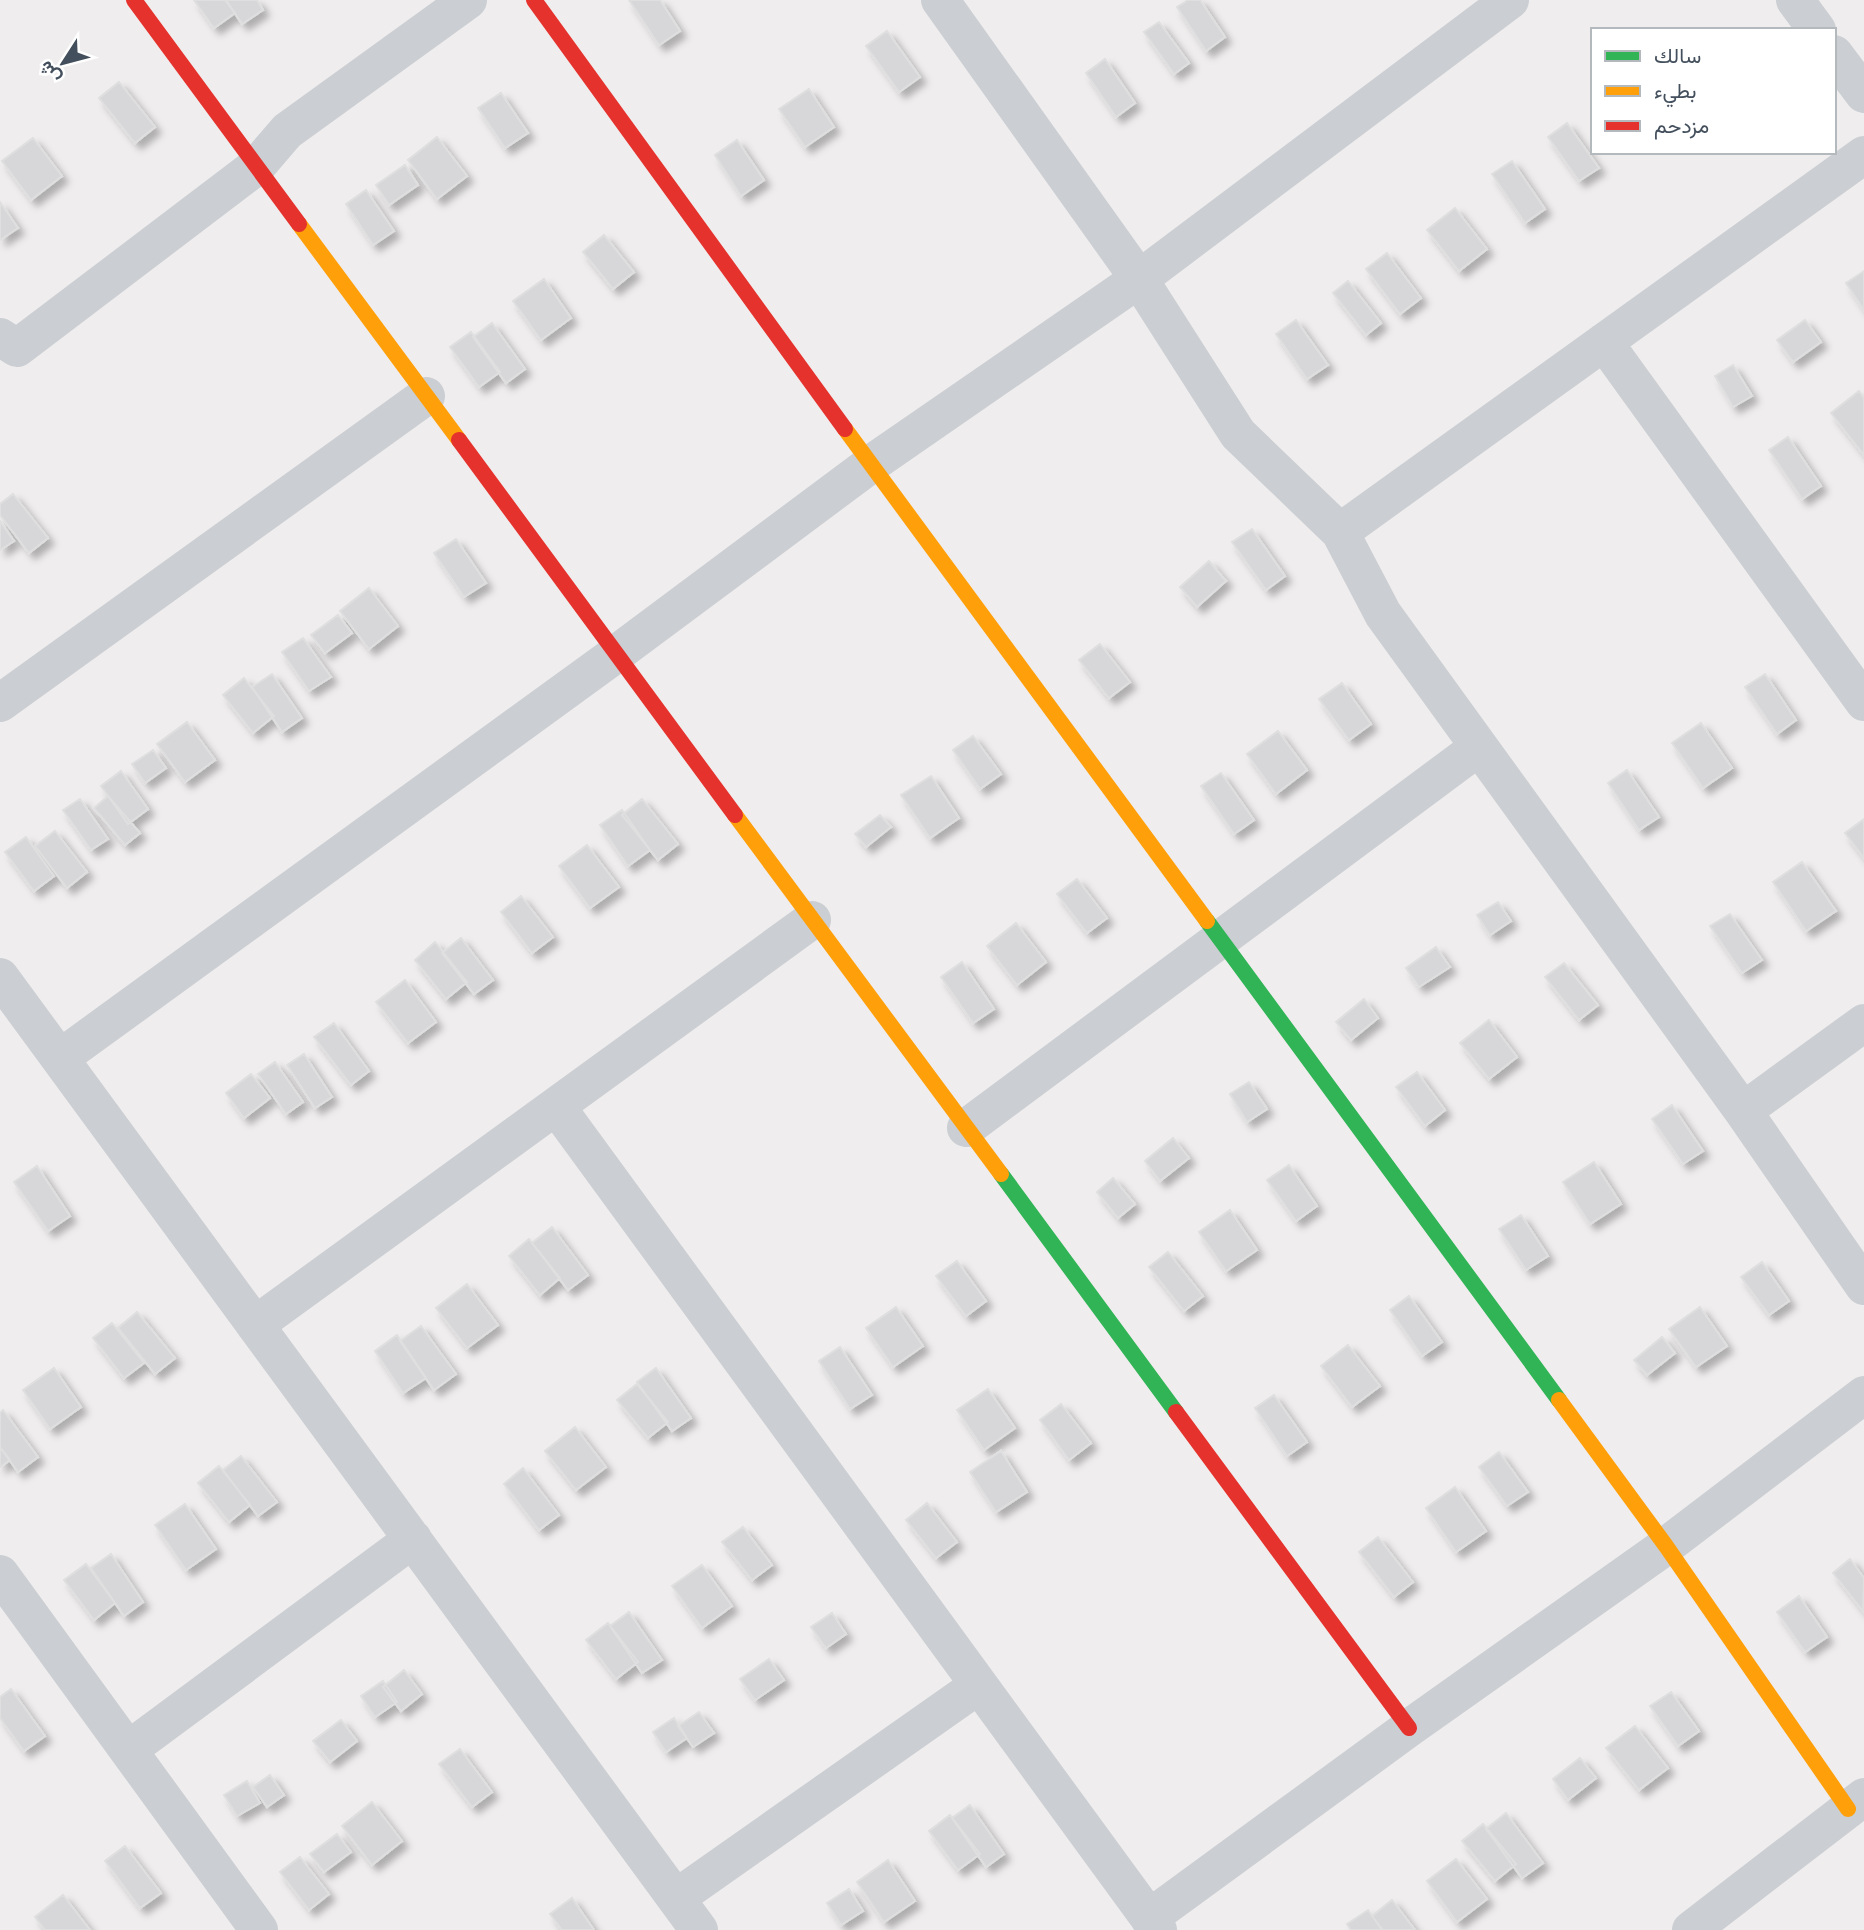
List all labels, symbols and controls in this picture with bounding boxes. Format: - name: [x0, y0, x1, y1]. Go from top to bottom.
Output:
- north arrow: [28, 28, 98, 98]
- legend: [1591, 28, 1836, 154]
- text: سالك: [1654, 39, 1701, 71]
- text: ش: [30, 55, 67, 91]
- text: بطيء: [1654, 74, 1697, 108]
- text: مزدحم: [1654, 109, 1709, 141]

